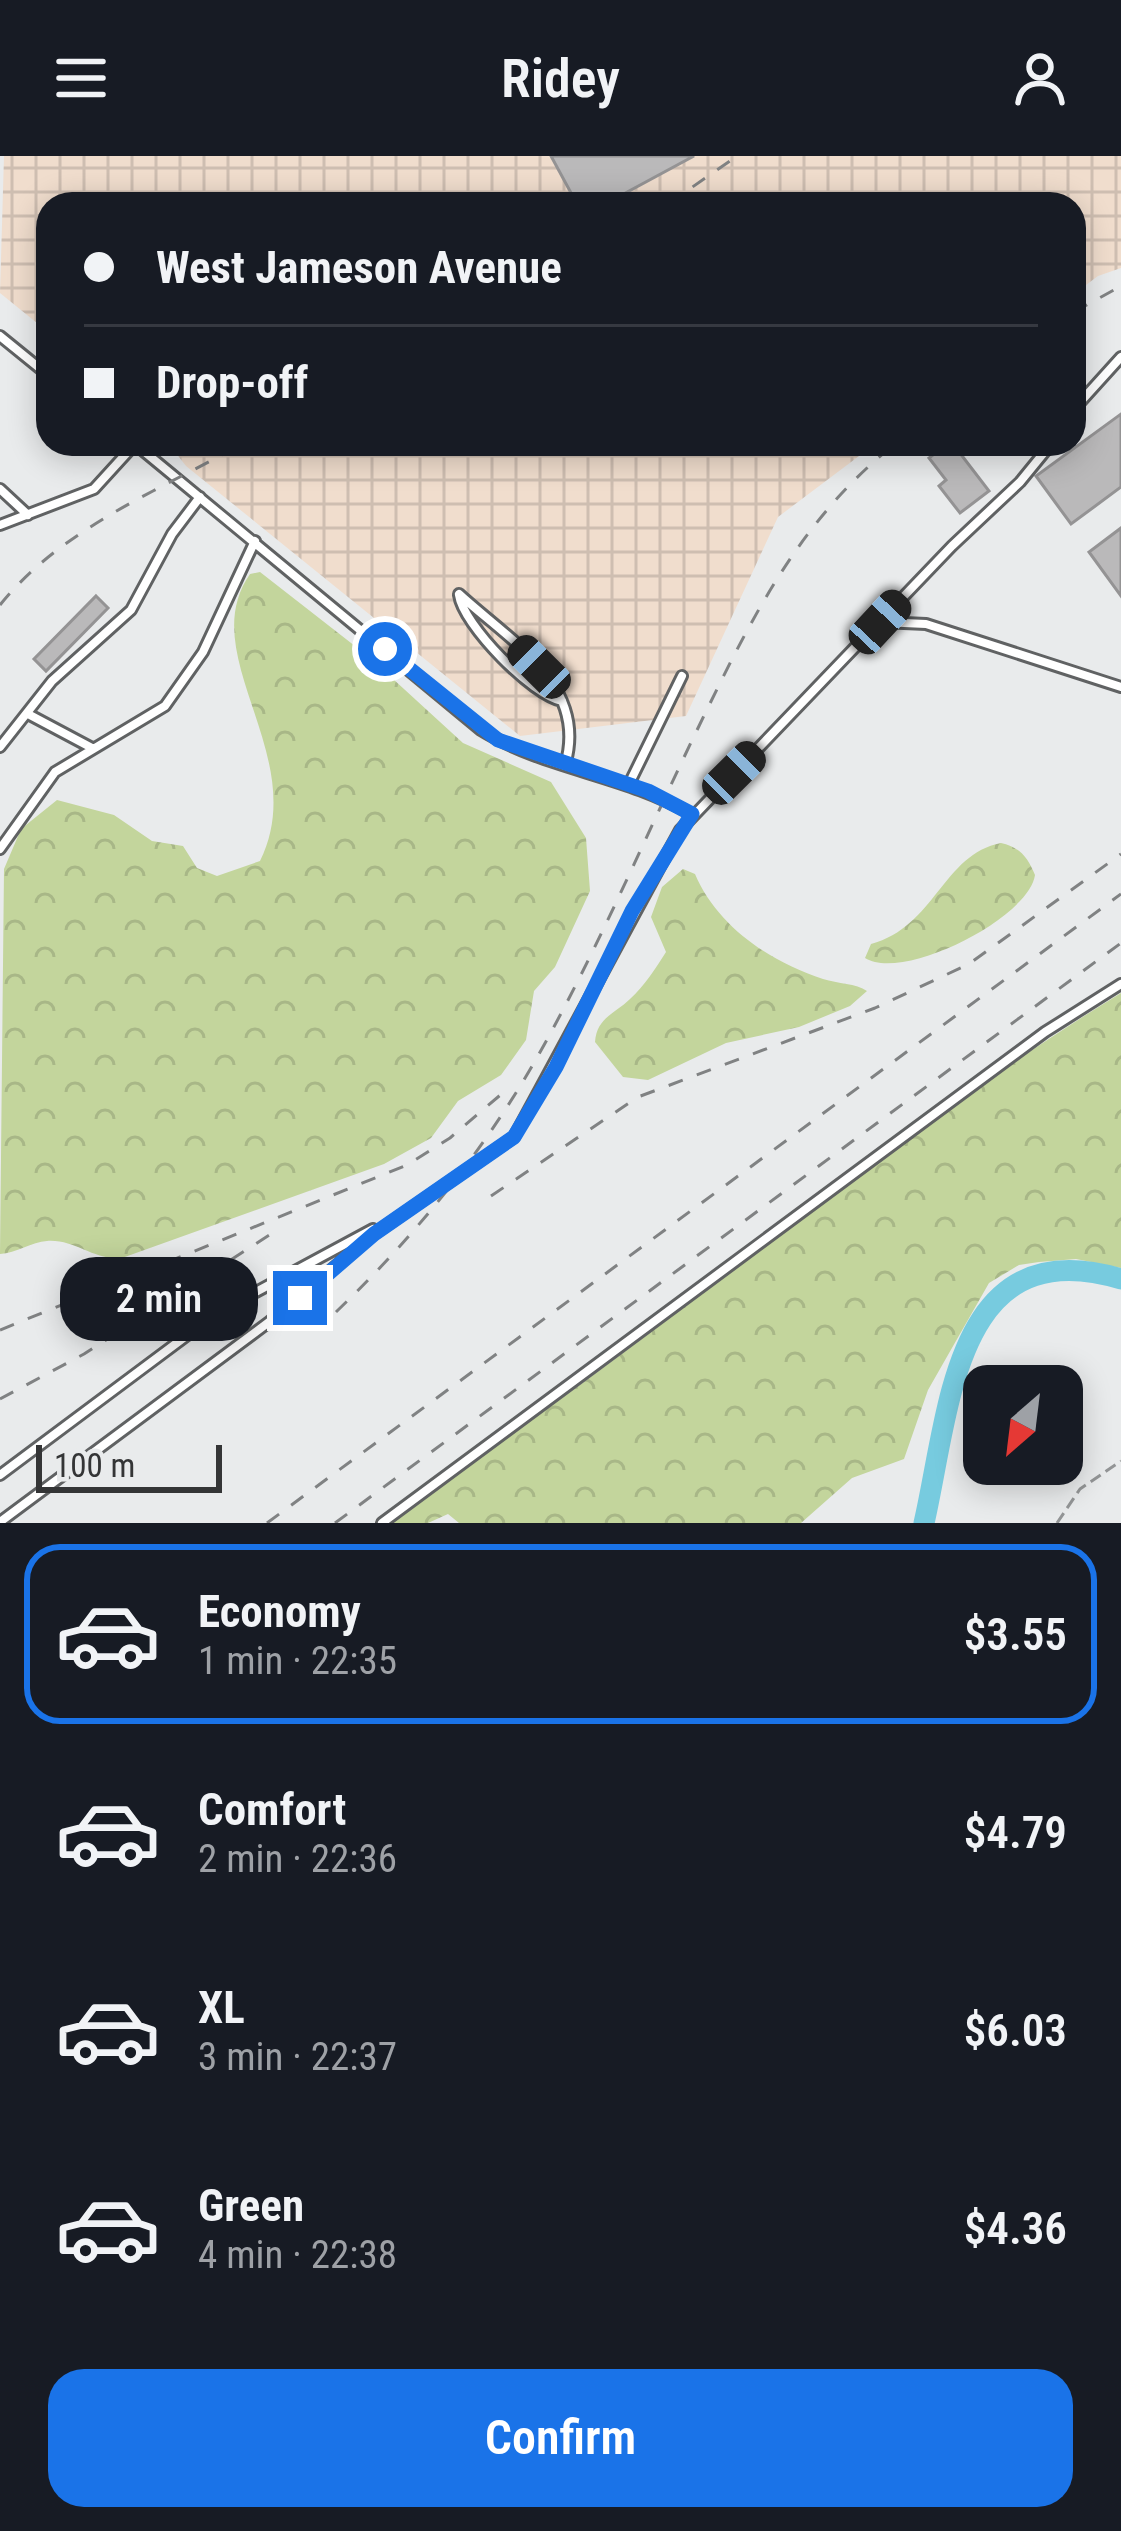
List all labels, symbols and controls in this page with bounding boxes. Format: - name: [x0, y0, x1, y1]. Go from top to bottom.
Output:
- icon: menu: [48, 45, 114, 111]
- icon: person: [1007, 45, 1073, 111]
- text: Ridey: [501, 47, 620, 110]
- text: West Jameson Avenue: [156, 241, 562, 294]
- text: Drop-off: [156, 356, 308, 409]
- car: [842, 583, 918, 661]
- route start: [358, 622, 412, 676]
- car: [501, 629, 577, 705]
- car: [696, 735, 772, 811]
- callout: 2 min: [60, 1256, 258, 1340]
- route end: [273, 1271, 327, 1325]
- text: 2 min: [116, 1276, 202, 1322]
- north arrow: [963, 1365, 1083, 1485]
- map controls: [963, 1365, 1083, 1485]
- scale bar: [36, 1439, 222, 1492]
- text: 100 m: [54, 1446, 135, 1485]
- icon: car: [54, 1580, 162, 1688]
- text: Economy: [198, 1585, 361, 1638]
- text: $3.55: [964, 1608, 1067, 1661]
- text: 1 min · 22:35: [198, 1638, 397, 1684]
- icon: car: [54, 1778, 162, 1886]
- text: Comfort: [198, 1783, 346, 1836]
- text: $4.79: [964, 1806, 1067, 1859]
- text: 2 min · 22:36: [198, 1836, 397, 1882]
- icon: car: [54, 1976, 162, 2084]
- text: XL: [198, 1981, 245, 2034]
- text: $6.03: [964, 2004, 1067, 2057]
- text: 3 min · 22:37: [198, 2034, 397, 2080]
- icon: car: [54, 2174, 162, 2282]
- text: Green: [198, 2179, 304, 2232]
- text: $4.36: [964, 2202, 1067, 2255]
- text: 4 min · 22:38: [198, 2232, 397, 2278]
- button: Confirm: [48, 2369, 1073, 2507]

